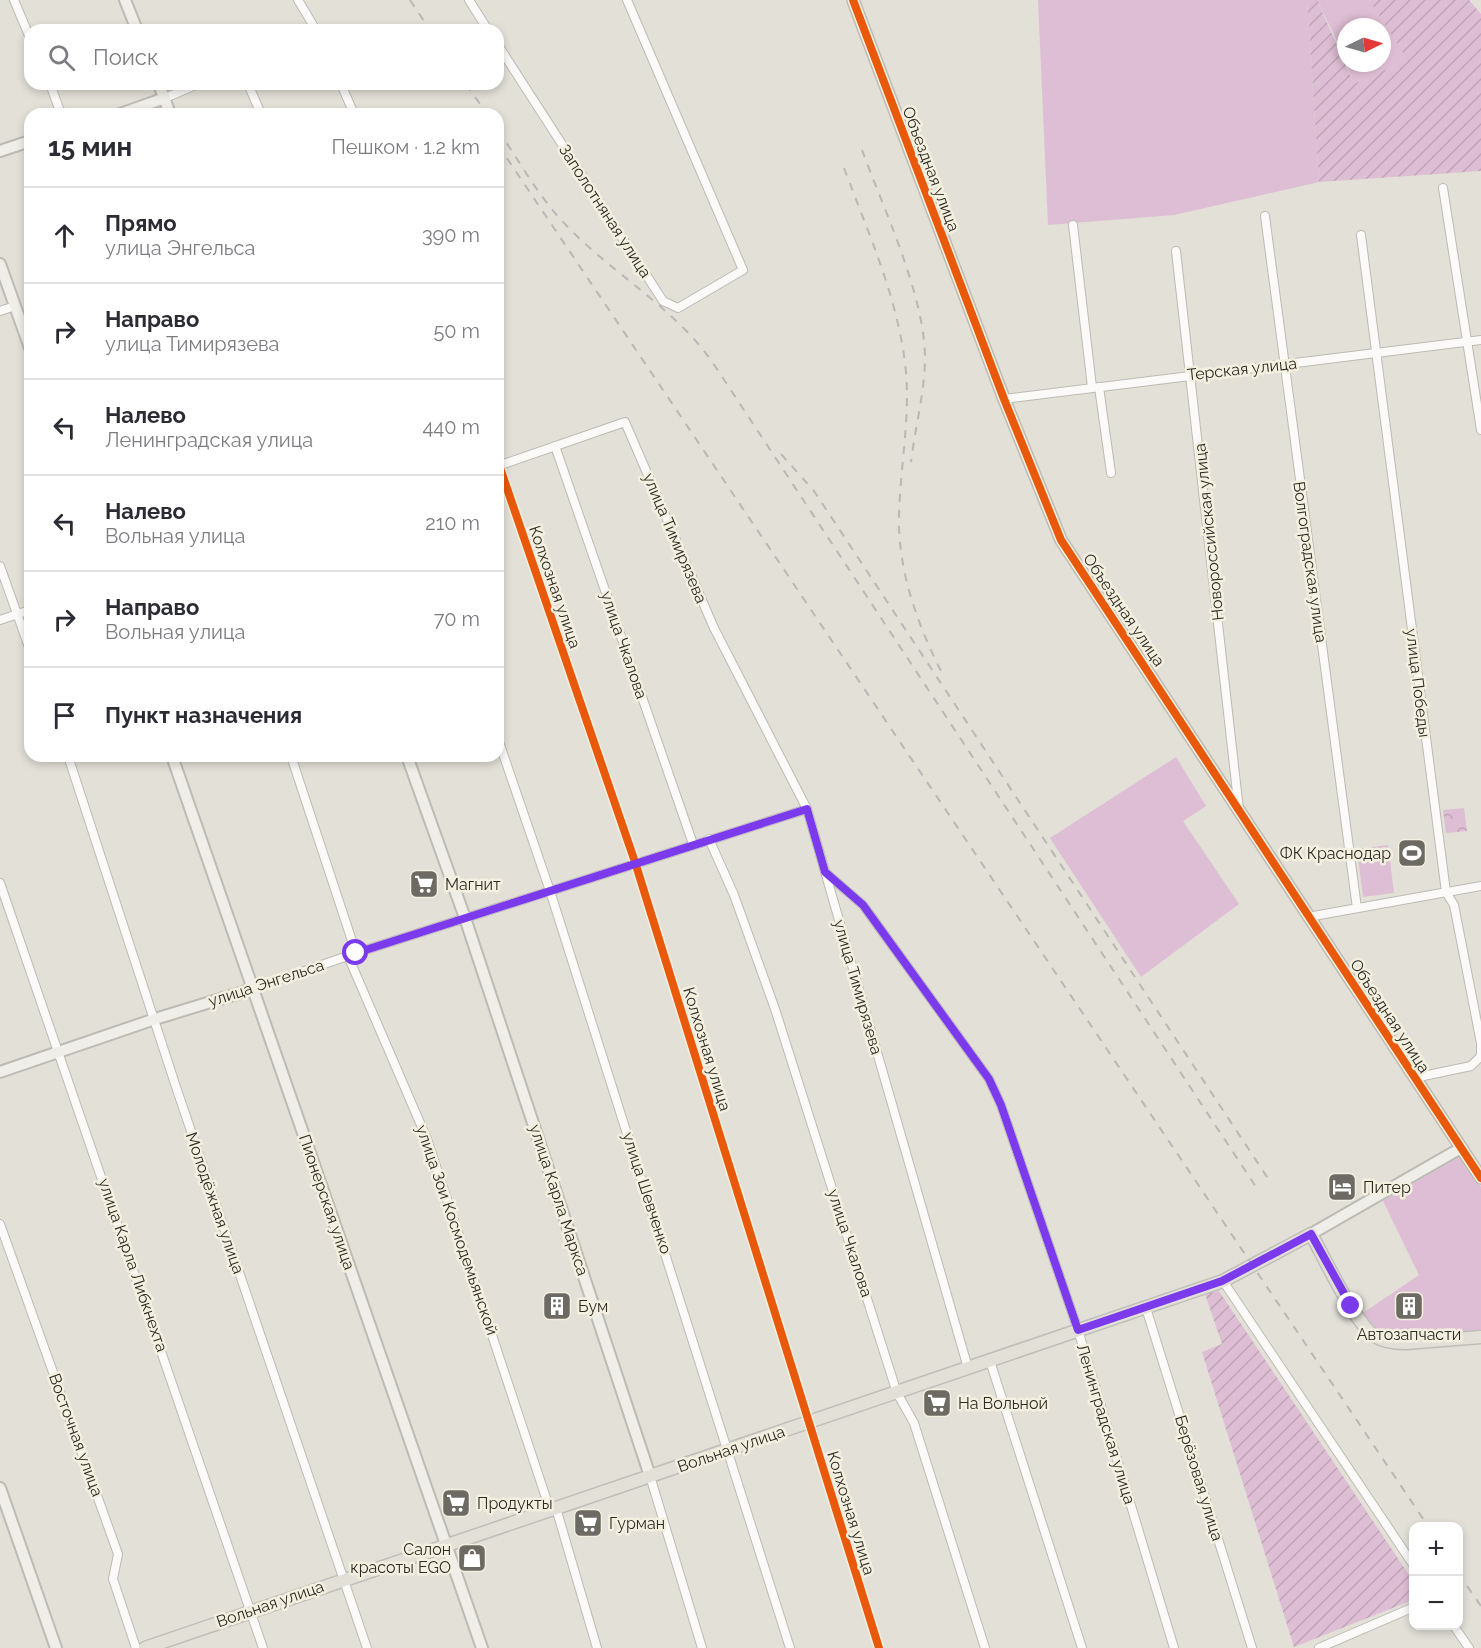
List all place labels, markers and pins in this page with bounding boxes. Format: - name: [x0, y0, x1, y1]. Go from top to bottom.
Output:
- sports icon: ФК Краснодар: [1396, 837, 1428, 869]
- place label: ФК Краснодар: [1280, 844, 1391, 863]
- supermarket icon: Магнит: [408, 868, 440, 900]
- place label: Магнит: [445, 875, 501, 894]
- hotel icon: Питер: [1326, 1171, 1358, 1203]
- place label: Питер: [1363, 1178, 1411, 1197]
- building icon: Бум: [541, 1290, 573, 1322]
- building icon: Автозапчасти: [1393, 1290, 1425, 1322]
- place label: Бум: [578, 1297, 608, 1316]
- place label: Автозапчасти: [1357, 1325, 1461, 1344]
- supermarket icon: На Вольной: [921, 1387, 953, 1419]
- place label: На Вольной: [958, 1394, 1048, 1413]
- supermarket icon: Продукты: [440, 1487, 472, 1519]
- place label: Продукты: [477, 1494, 553, 1513]
- supermarket icon: Гурман: [572, 1507, 604, 1539]
- place label: Гурман: [609, 1514, 665, 1533]
- place label: Салон красоты EGO: [350, 1540, 451, 1577]
- shop icon: Салон красоты EGO: [456, 1542, 488, 1574]

